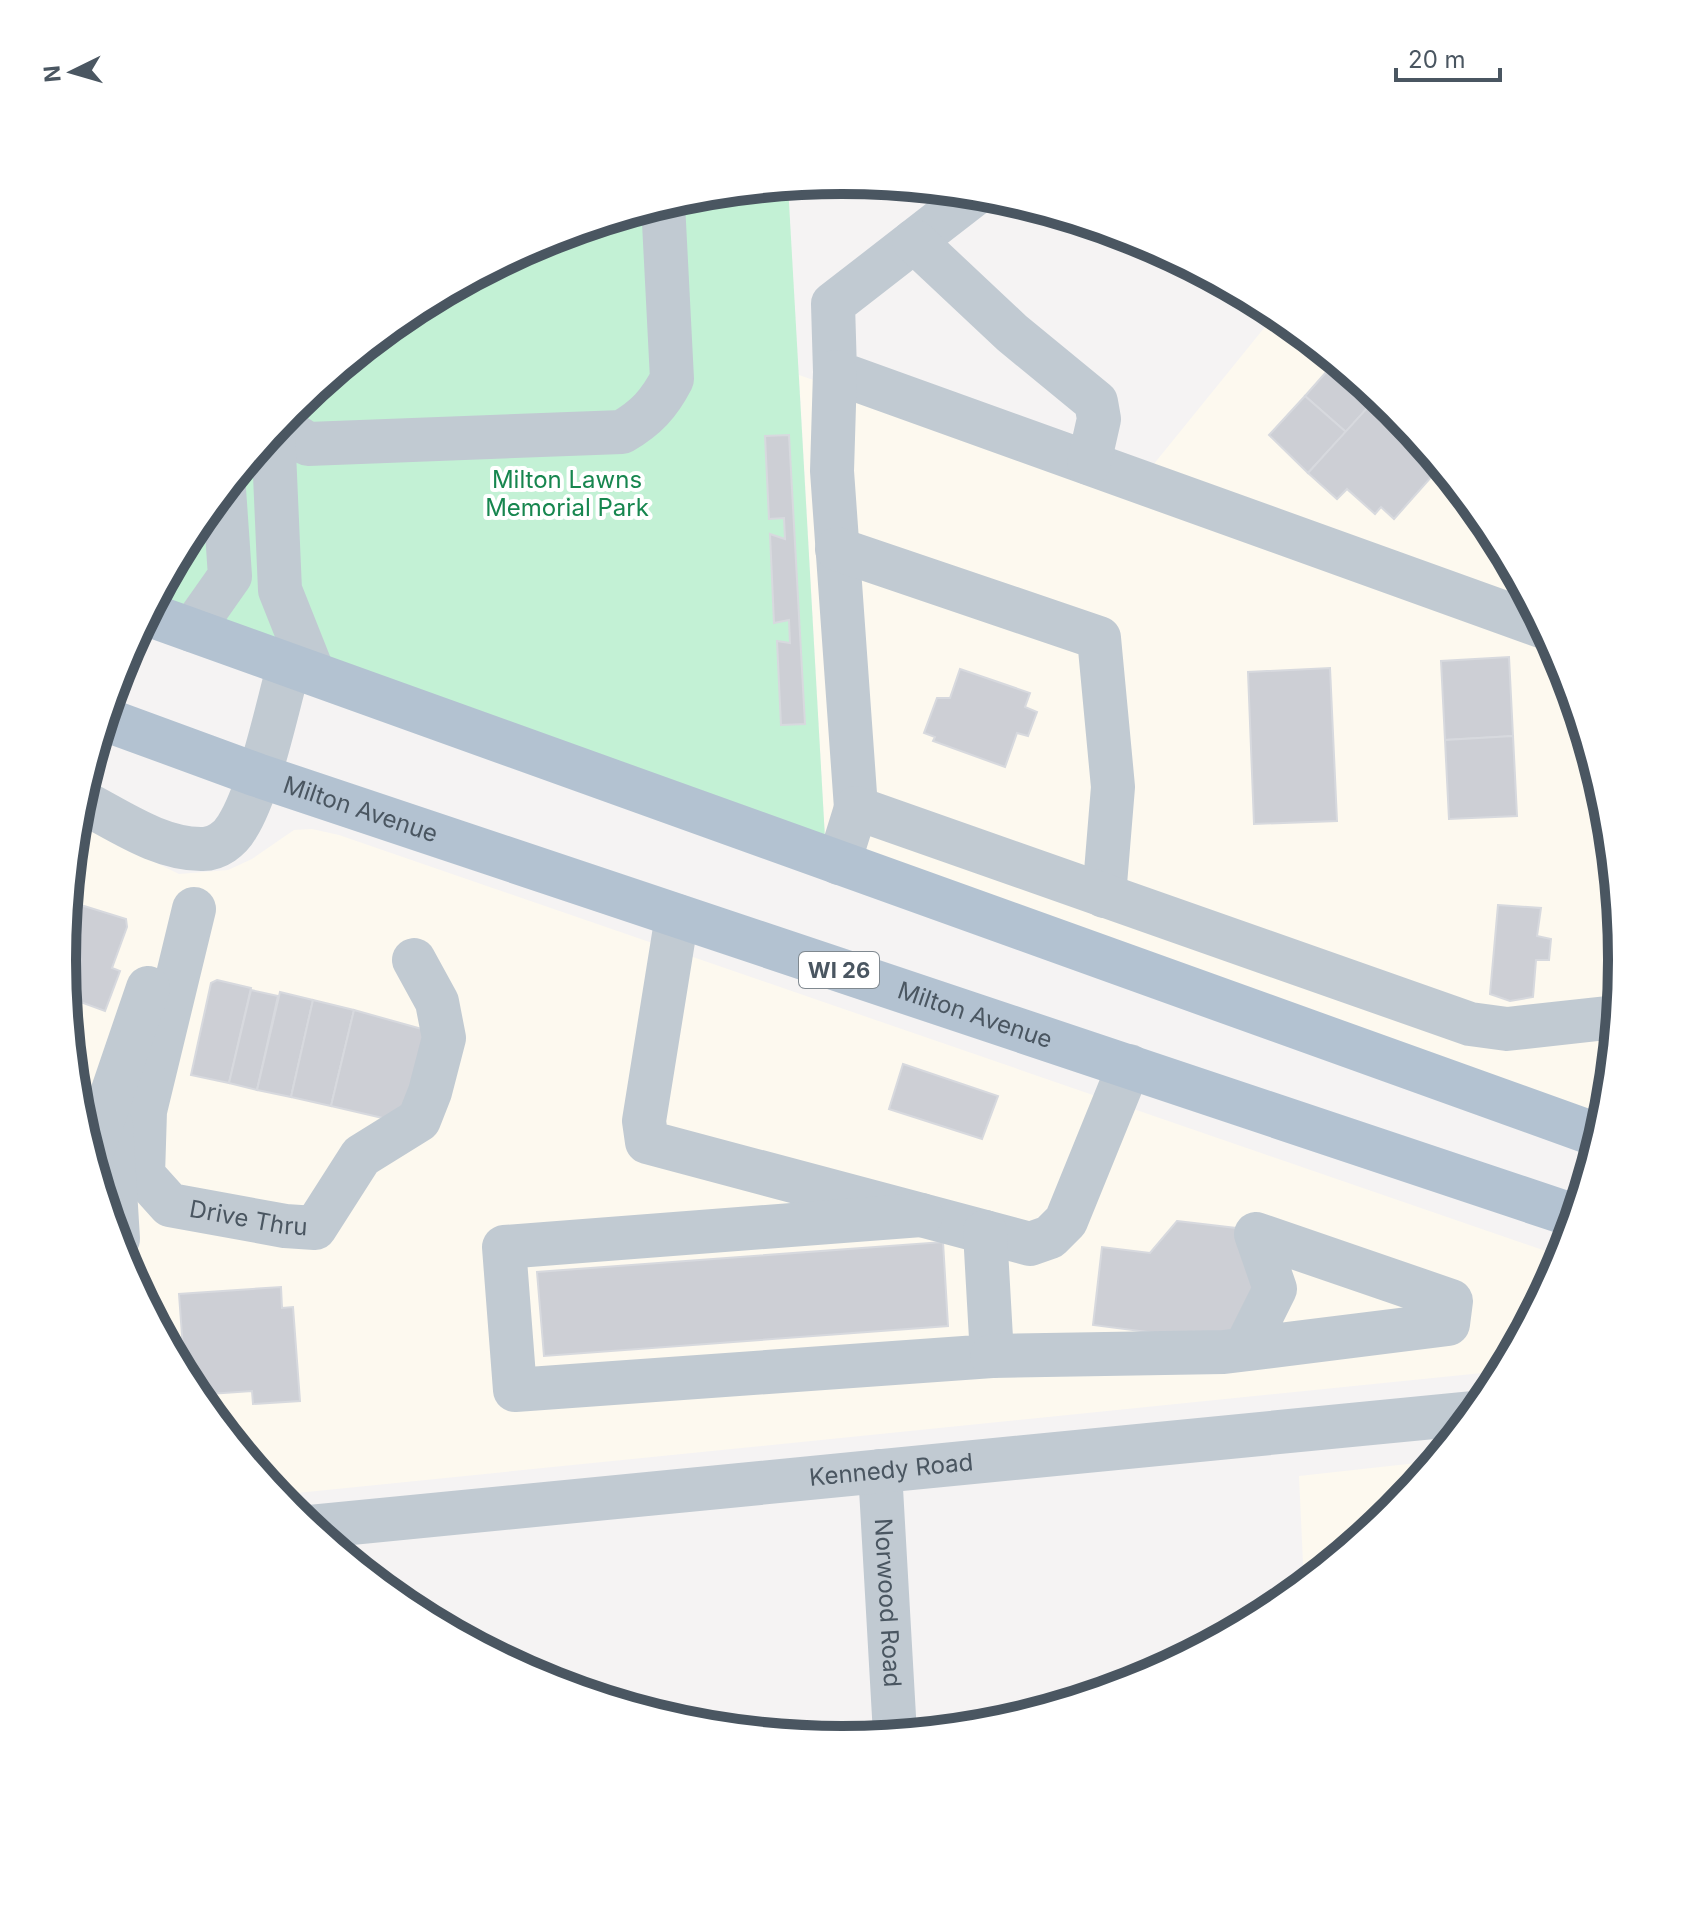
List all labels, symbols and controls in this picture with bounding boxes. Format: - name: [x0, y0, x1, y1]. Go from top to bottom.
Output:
- north arrow: [32, 32, 112, 112]
- scale bar: [1396, 32, 1500, 82]
- text: 20 m: [1408, 45, 1466, 74]
- text: N: [38, 64, 66, 83]
- park label: Milton Lawns Memorial Park: [485, 465, 649, 522]
- street label: Milton Avenue: [280, 770, 442, 848]
- road number: WI 26: [799, 952, 879, 988]
- street label: Milton Avenue: [894, 975, 1056, 1054]
- street label: Drive Thru: [187, 1194, 308, 1241]
- street label: Kennedy Road: [808, 1447, 974, 1492]
- street label: Norwood Road: [869, 1518, 907, 1688]

